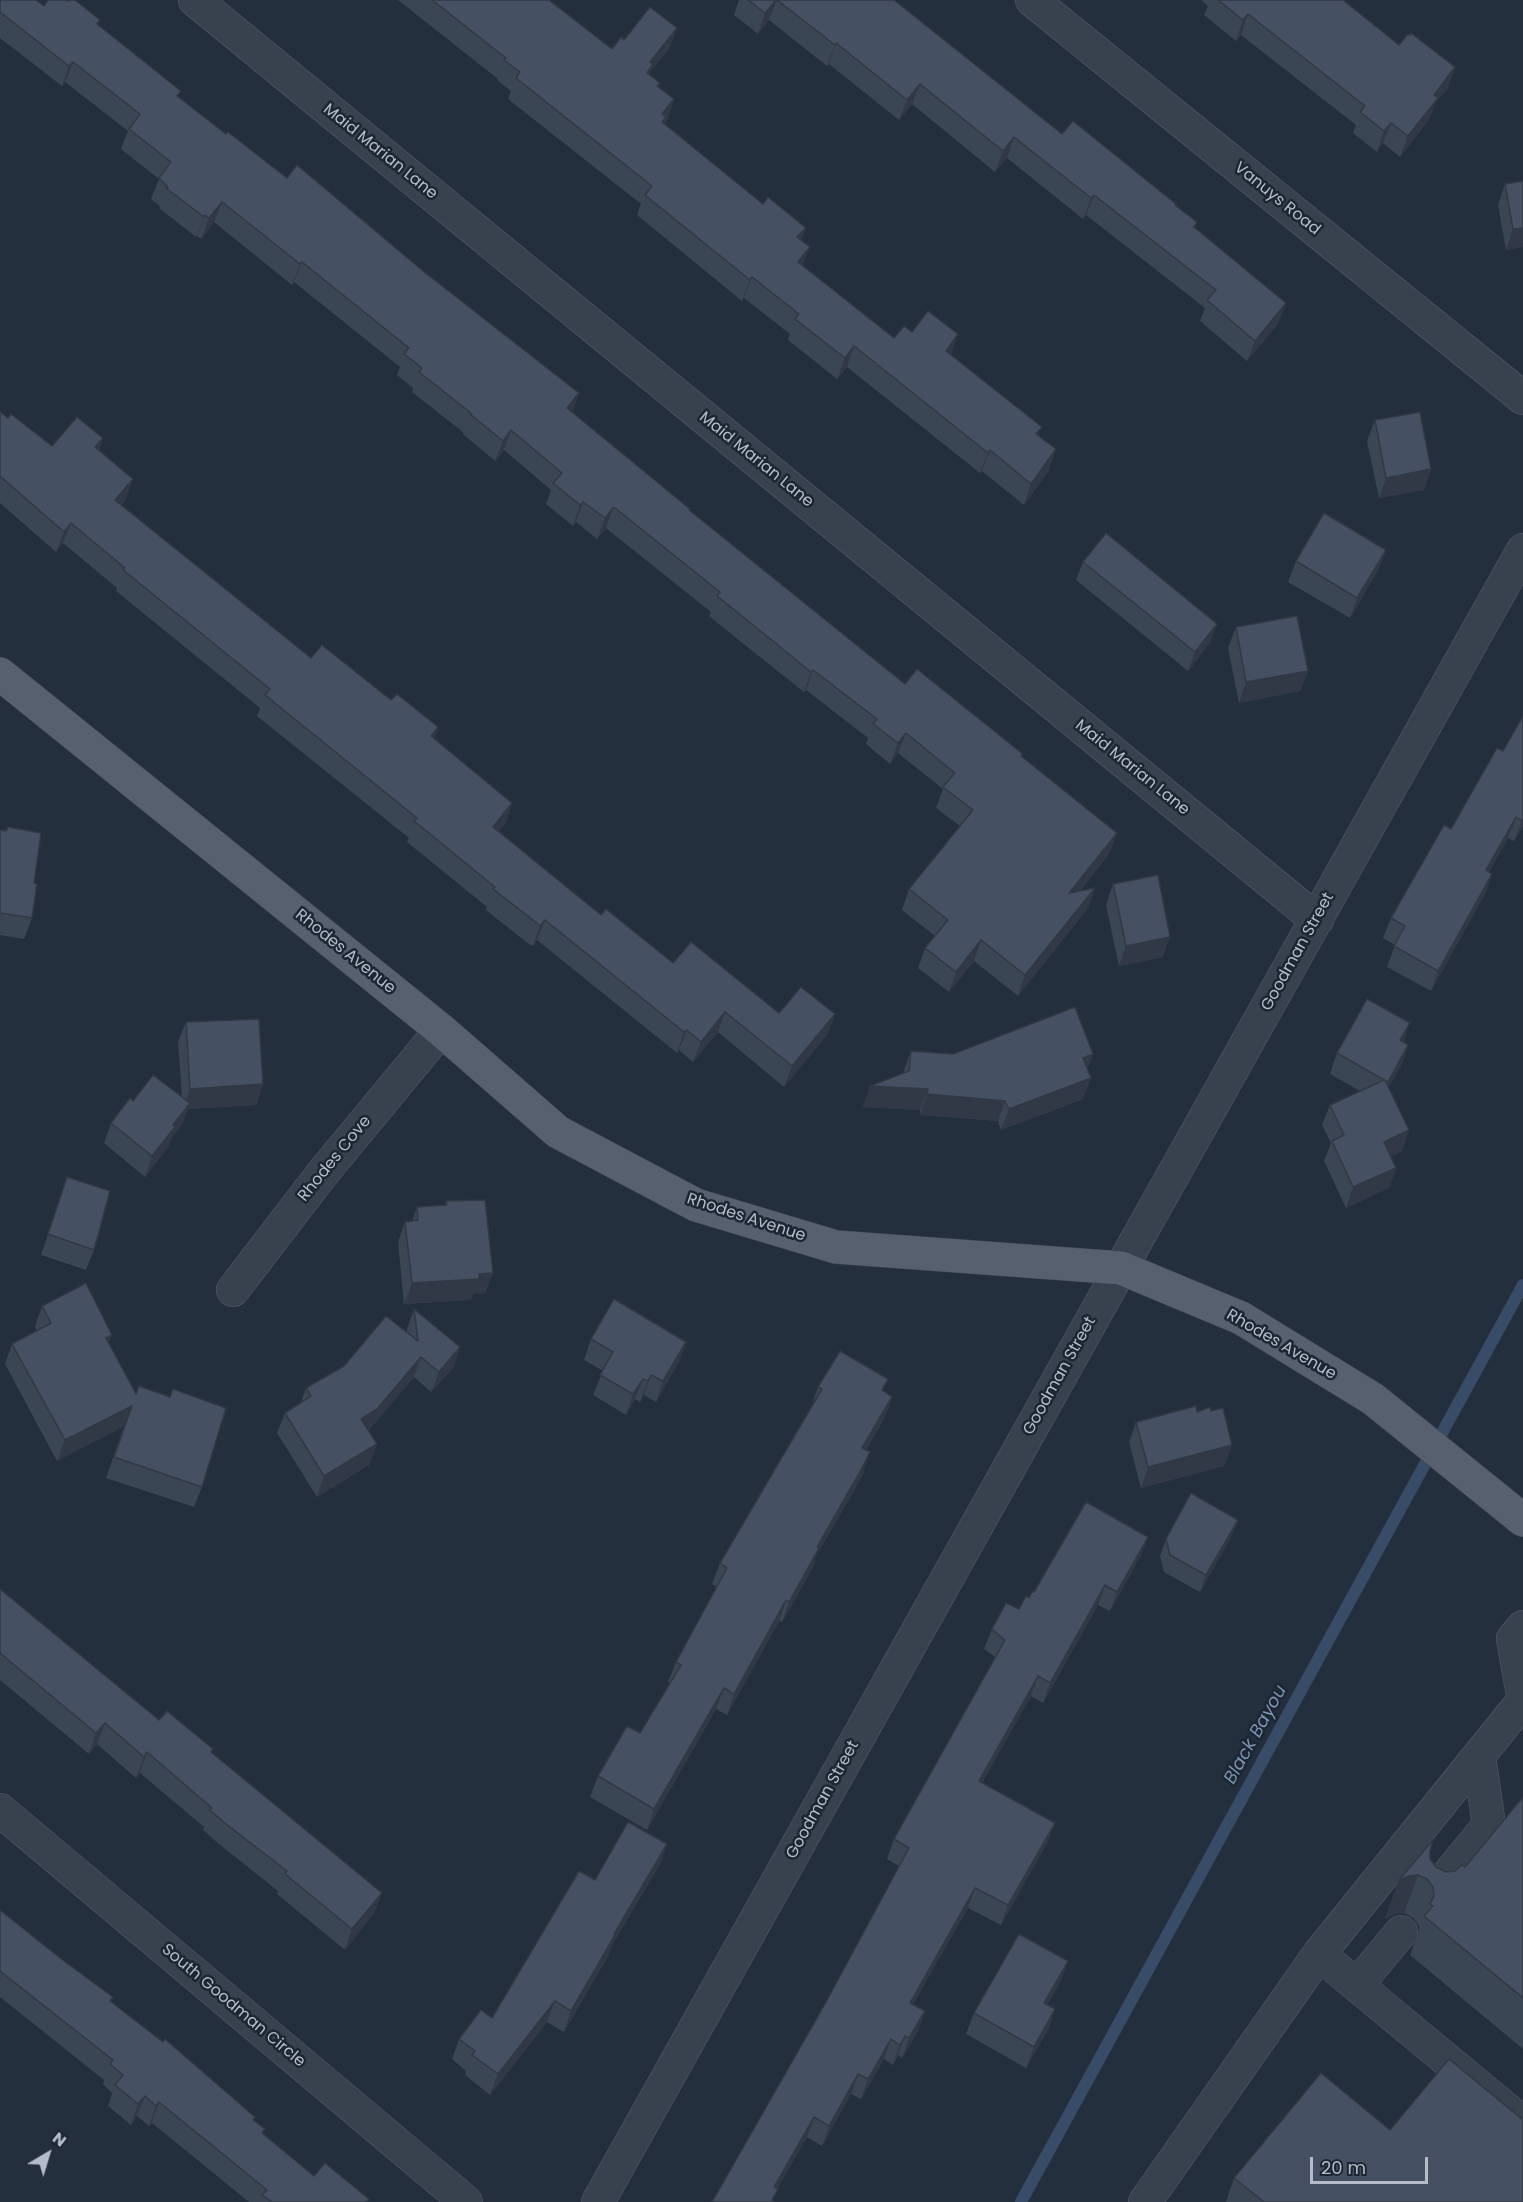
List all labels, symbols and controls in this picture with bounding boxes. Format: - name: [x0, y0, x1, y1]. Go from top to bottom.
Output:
- street label: Maid Marian Lane: [319, 100, 441, 204]
- street label: Vanuys Road: [1230, 158, 1324, 240]
- street label: Maid Marian Lane: [695, 408, 817, 512]
- street label: Maid Marian Lane: [1071, 716, 1193, 820]
- street label: Goodman Street: [1258, 889, 1338, 1015]
- street label: Rhodes Avenue: [291, 906, 399, 998]
- street label: Rhodes Cove: [294, 1112, 376, 1206]
- street label: Rhodes Avenue: [684, 1190, 808, 1246]
- street label: Rhodes Avenue: [1223, 1306, 1339, 1384]
- street label: Goodman Street: [1020, 1313, 1100, 1439]
- water label: Black Bayou: [1220, 1682, 1292, 1788]
- street label: Goodman Street: [783, 1737, 863, 1863]
- street label: South Goodman Circle: [157, 1940, 309, 2072]
- north arrow: [18, 2124, 78, 2184]
- text: N: [48, 2127, 71, 2152]
- scale bar: [1313, 2145, 1432, 2183]
- text: 20 m: [1321, 2155, 1366, 2180]

